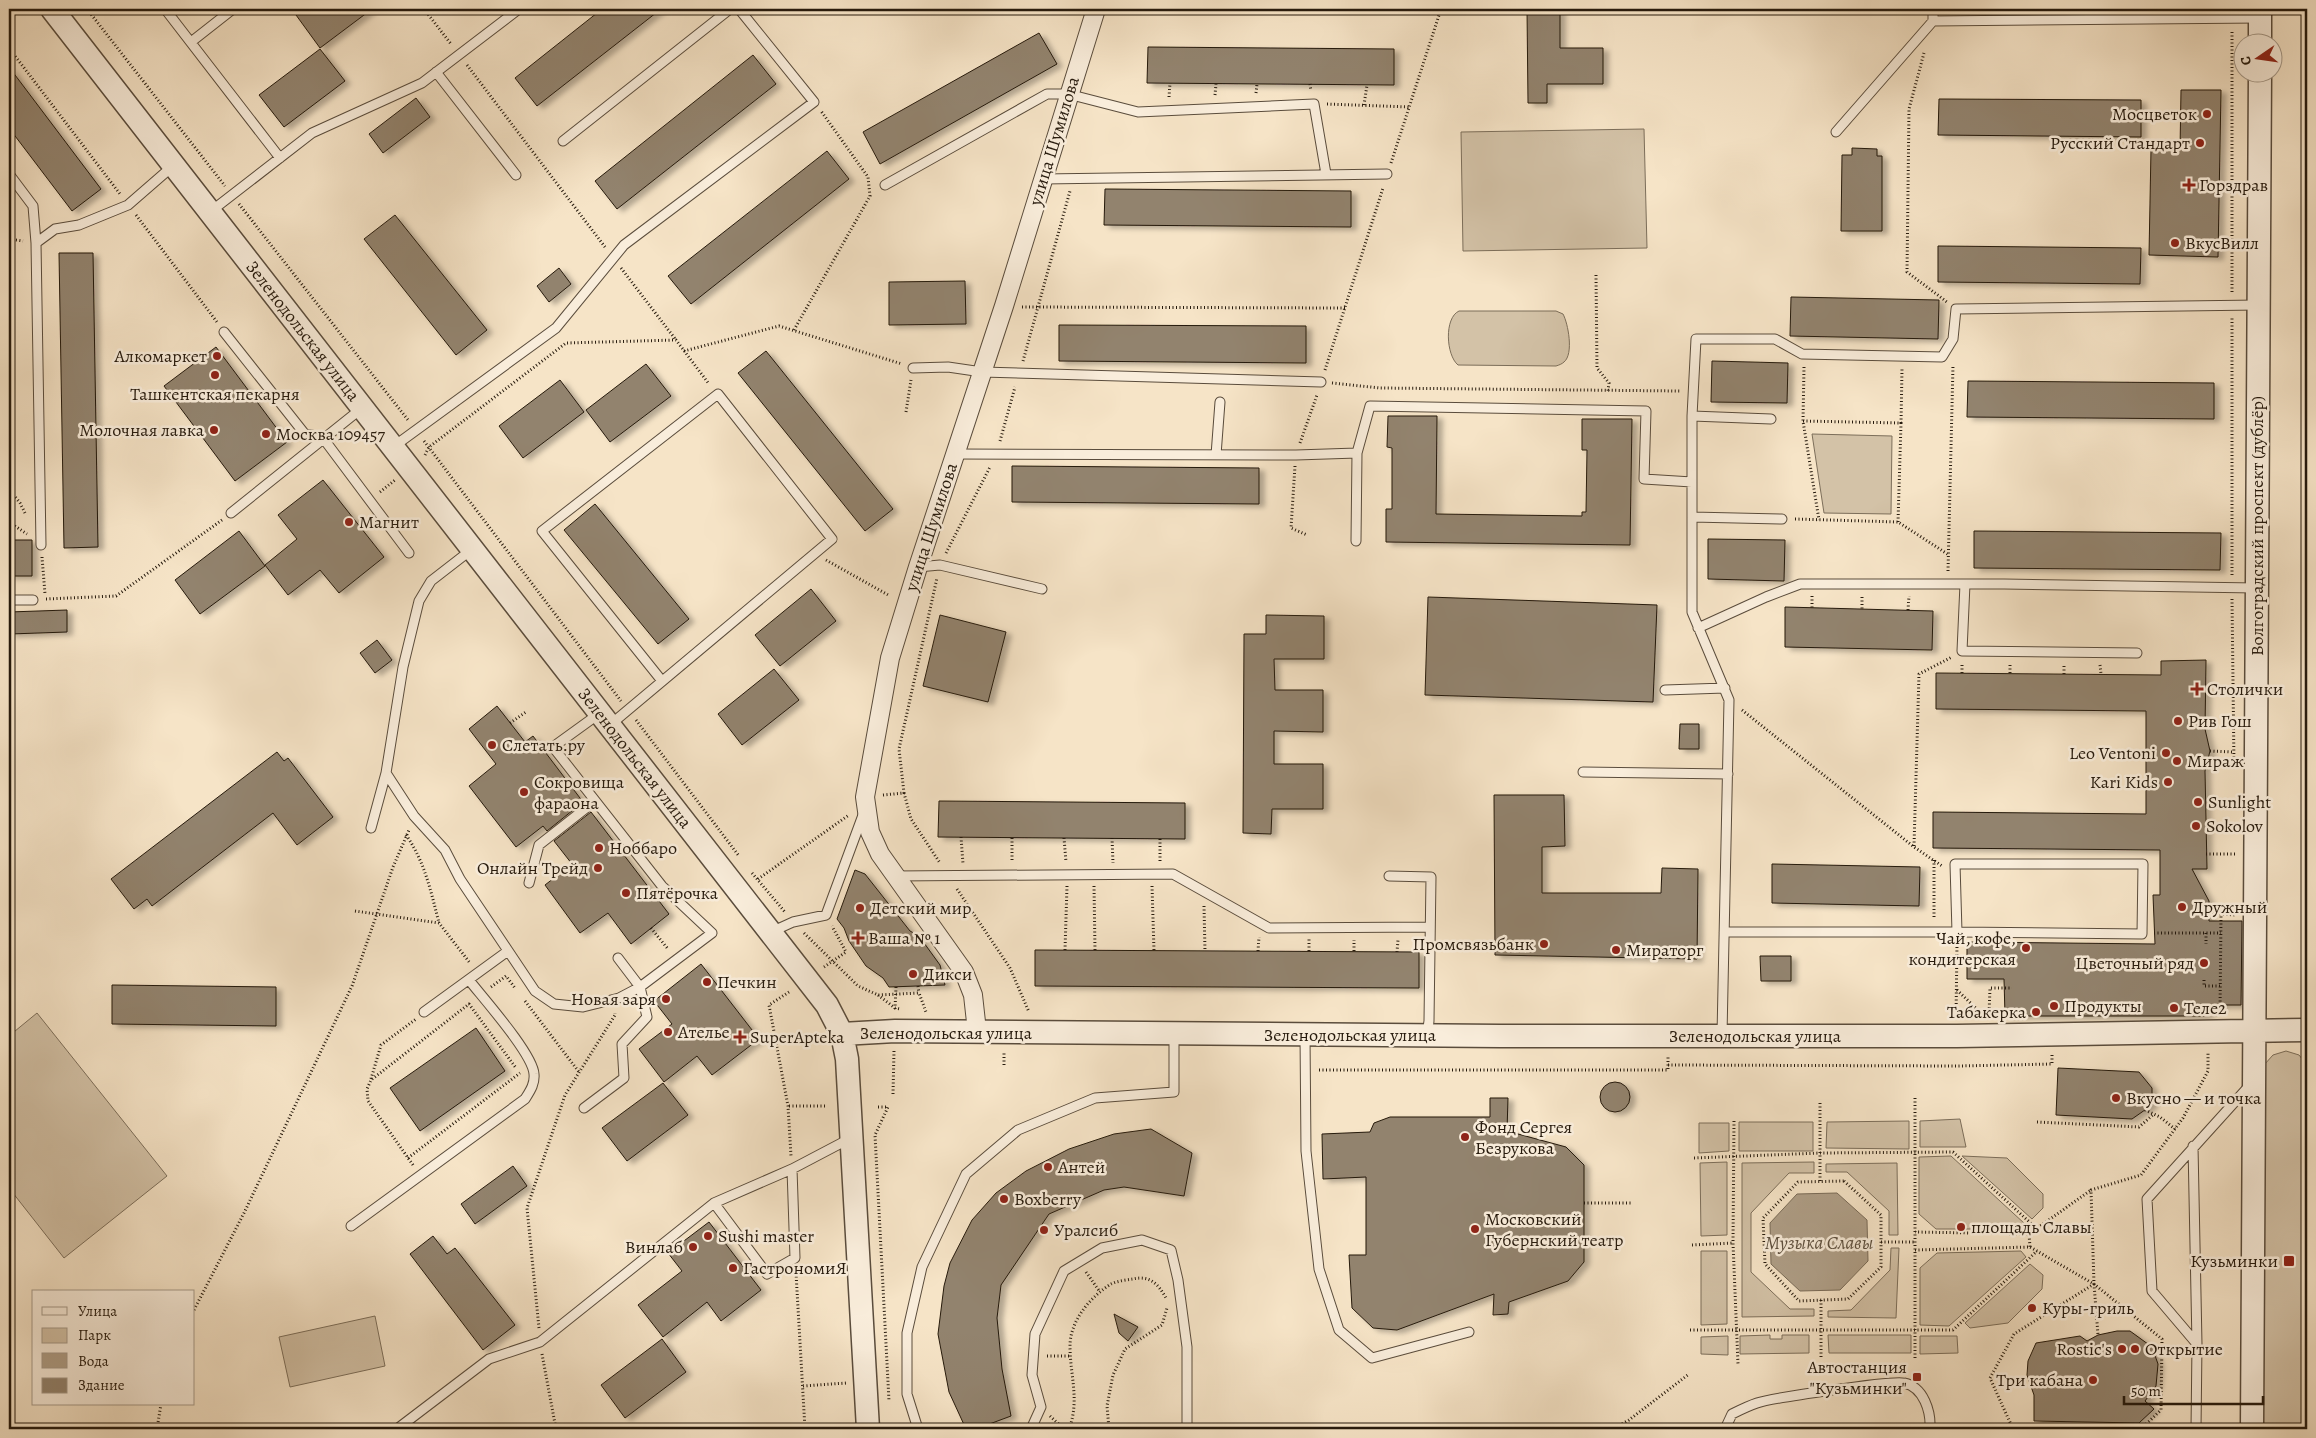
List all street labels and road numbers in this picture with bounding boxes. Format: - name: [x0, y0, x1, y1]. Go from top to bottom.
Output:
- street label: улица Шумилова: [1023, 73, 1085, 209]
- street label: Зеленодольская улица: [240, 256, 366, 407]
- street label: Волгоградский проспект (дублёр): [2245, 396, 2269, 656]
- street label: улица Шумилова: [899, 459, 963, 595]
- street label: Зеленодольская улица: [572, 683, 698, 834]
- street label: Зеленодольская улица: [860, 1021, 1033, 1045]
- street label: Зеленодольская улица: [1264, 1023, 1437, 1047]
- street label: Зеленодольская улица: [1669, 1024, 1842, 1048]

